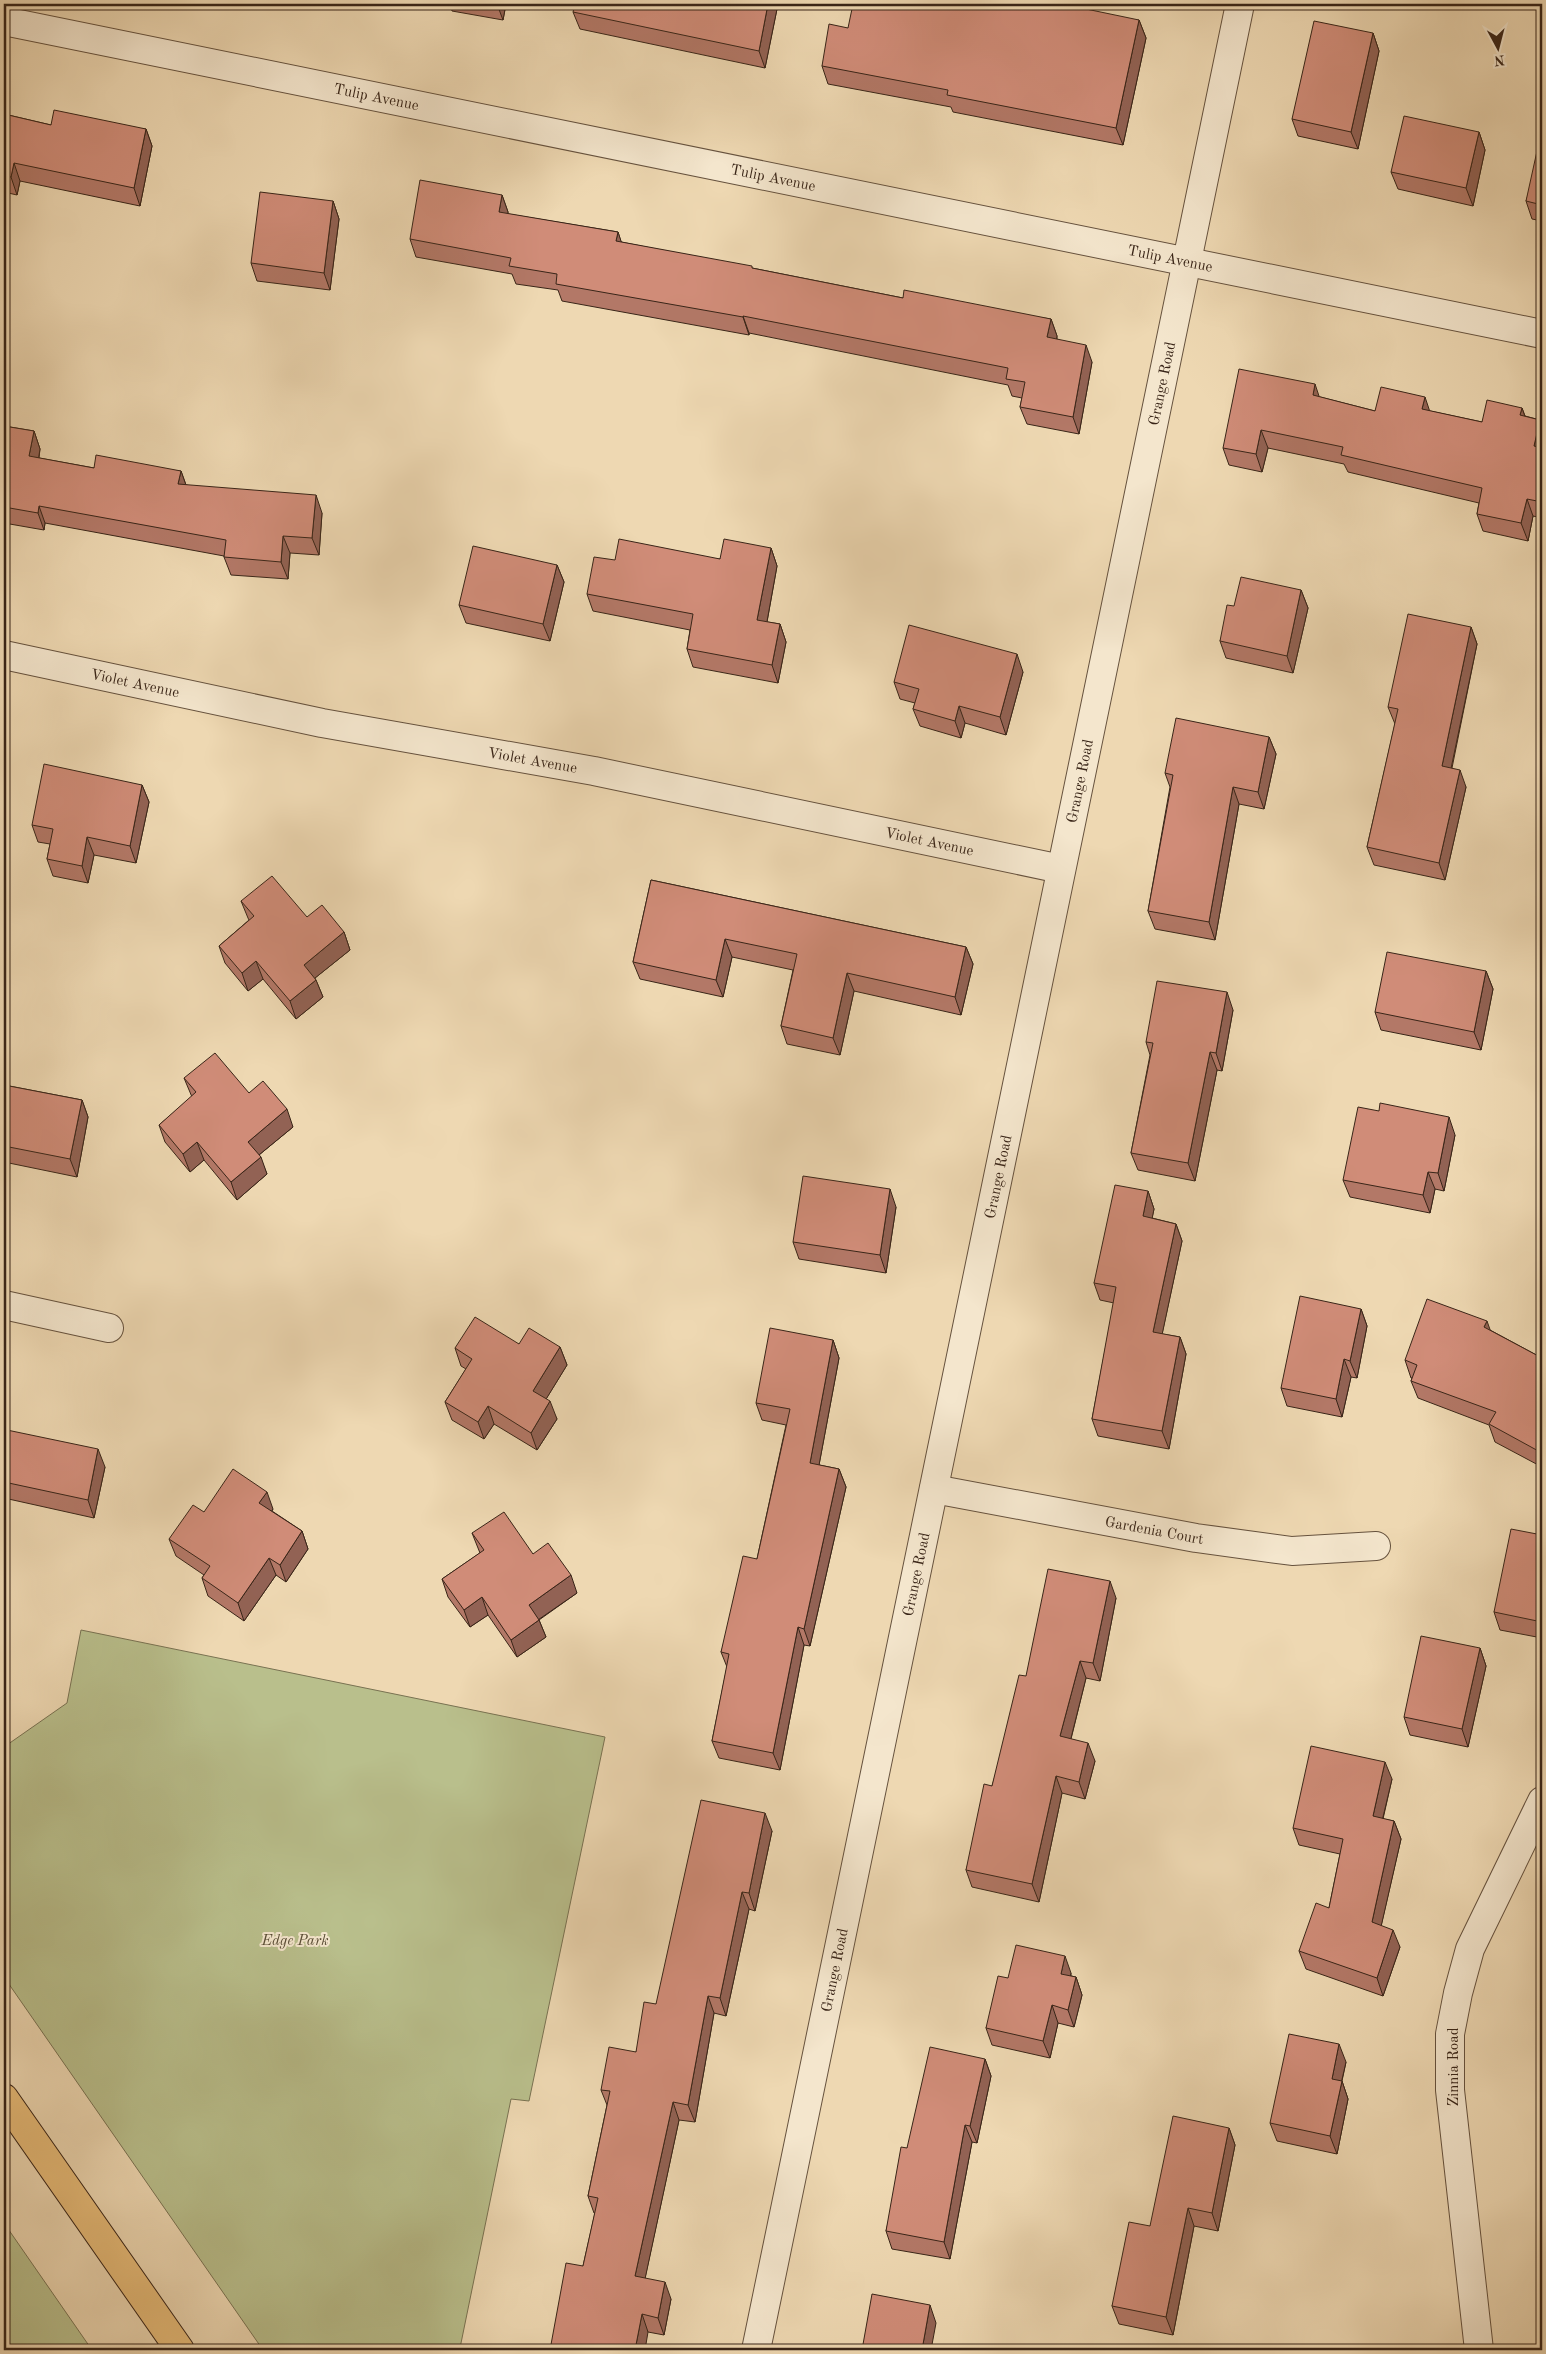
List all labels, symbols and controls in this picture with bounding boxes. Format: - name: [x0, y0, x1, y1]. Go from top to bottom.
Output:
- north arrow: [1474, 22, 1524, 72]
- text: N: [1493, 52, 1506, 68]
- street label: Tulip Avenue: [332, 82, 420, 114]
- street label: Tulip Avenue: [729, 163, 817, 195]
- street label: Tulip Avenue: [1126, 244, 1214, 276]
- street label: Grange Road: [1147, 340, 1179, 427]
- street label: Violet Avenue: [89, 668, 181, 701]
- street label: Grange Road: [1065, 738, 1097, 825]
- street label: Violet Avenue: [486, 746, 578, 777]
- street label: Violet Avenue: [883, 826, 975, 859]
- street label: Grange Road: [984, 1134, 1016, 1220]
- street label: Gardenia Court: [1103, 1515, 1204, 1548]
- street label: Grange Road: [902, 1531, 933, 1618]
- street label: Grange Road: [820, 1927, 852, 2014]
- park label: Edge Park: [261, 1934, 329, 1949]
- street label: Zinnia Road: [1447, 2027, 1462, 2107]

